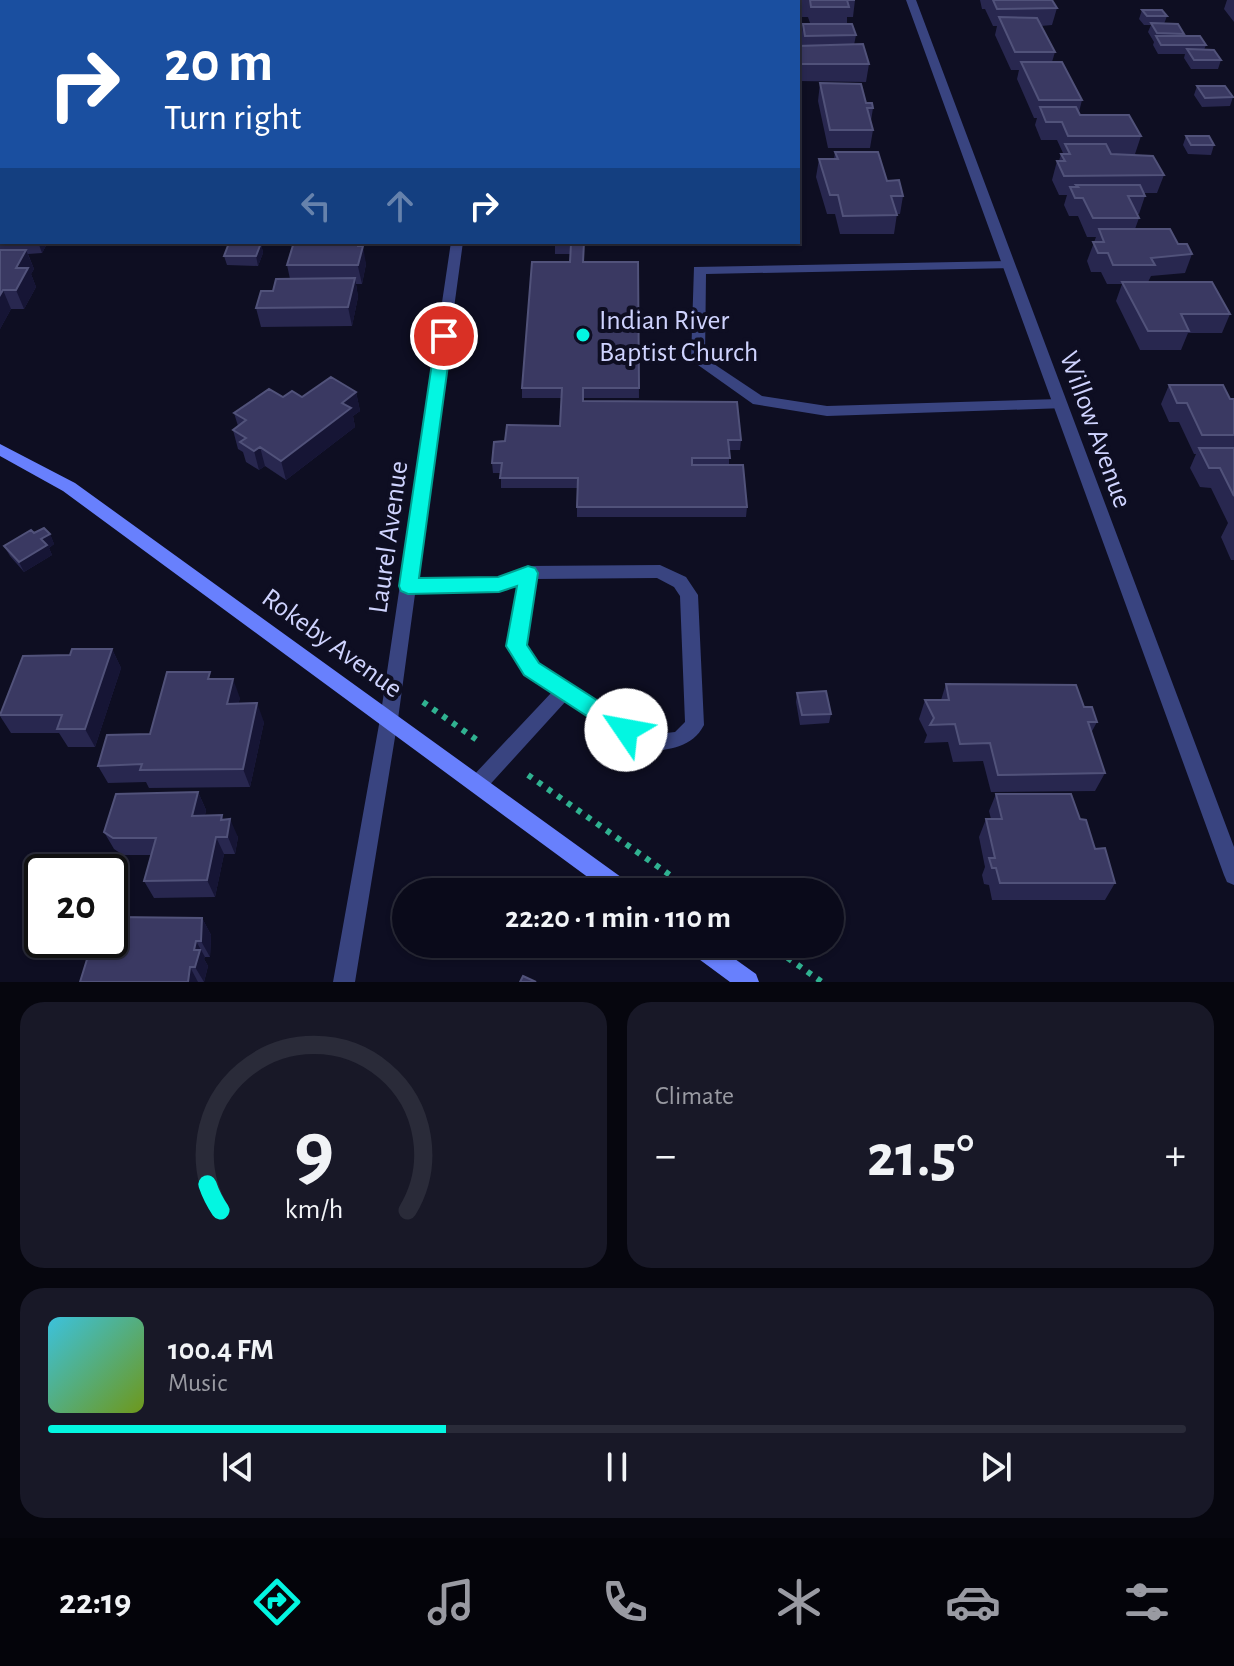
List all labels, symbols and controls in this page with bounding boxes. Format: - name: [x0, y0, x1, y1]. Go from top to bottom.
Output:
- icon: right: [32, 32, 136, 136]
- text: 20 m: [164, 35, 273, 91]
- text: Turn right: [164, 100, 301, 136]
- icon: left: [294, 184, 338, 228]
- icon: ahead: [378, 184, 422, 228]
- icon: right: [462, 184, 506, 228]
- pin: [410, 302, 478, 370]
- place label: Indian River Baptist Church: [599, 307, 758, 367]
- icon: arrive: [422, 314, 466, 358]
- marker: Indian River Baptist Church: [574, 326, 592, 344]
- street label: Willow Avenue: [1054, 348, 1136, 512]
- street label: Laurel Avenue: [364, 459, 414, 615]
- street label: Rokeby Avenue: [257, 584, 407, 704]
- position arrow: [584, 688, 668, 772]
- speed limit sign: 20: [24, 854, 128, 958]
- text: 22:20 · 1 min · 110 m: [505, 903, 731, 933]
- text: Climate: [655, 1083, 734, 1109]
- text: 9: [293, 1110, 334, 1194]
- text: 21.5°: [867, 1127, 974, 1187]
- text: −: [655, 1134, 676, 1178]
- text: +: [1165, 1134, 1186, 1178]
- text: km/h: [284, 1195, 343, 1224]
- text: 100.4 FM: [168, 1335, 274, 1365]
- text: Music: [168, 1370, 227, 1396]
- icon: previous: [216, 1445, 260, 1489]
- icon: pause: [595, 1445, 639, 1489]
- icon: next: [974, 1445, 1018, 1489]
- icon: directions: [249, 1574, 305, 1630]
- icon: music: [423, 1574, 479, 1630]
- icon: phone: [597, 1574, 653, 1630]
- icon: climate: [771, 1574, 827, 1630]
- icon: car: [945, 1574, 1001, 1630]
- icon: filters: [1119, 1574, 1175, 1630]
- text: 22:19: [59, 1584, 131, 1620]

